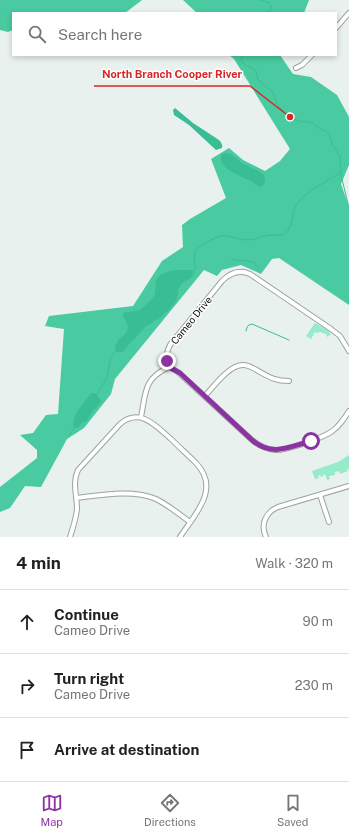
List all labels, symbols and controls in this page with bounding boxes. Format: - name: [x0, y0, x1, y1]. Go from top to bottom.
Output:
- search box: [12, 12, 337, 56]
- icon: search: [26, 23, 48, 45]
- text: Search here: [58, 26, 142, 43]
- callout: North Branch Cooper River: [94, 63, 250, 86]
- text: North Branch Cooper River: [102, 68, 243, 80]
- street label: Cameo Drive: [168, 293, 214, 347]
- route end: [158, 352, 176, 370]
- route start: [302, 432, 320, 450]
- text: 4 min: [16, 553, 61, 573]
- text: Walk · 320 m: [255, 556, 333, 571]
- text: Continue: [54, 606, 119, 623]
- icon: ahead: [16, 611, 38, 633]
- text: 90 m: [303, 614, 333, 629]
- text: Cameo Drive: [54, 623, 130, 638]
- text: Turn right: [54, 670, 124, 687]
- icon: right: [16, 675, 38, 697]
- text: 230 m: [295, 678, 333, 693]
- text: Cameo Drive: [54, 687, 130, 702]
- icon: arrive: [16, 739, 38, 761]
- text: Arrive at destination: [54, 741, 199, 758]
- tab: Map: [41, 792, 63, 828]
- tab: Directions: [144, 792, 196, 828]
- tab: Saved: [277, 792, 308, 828]

